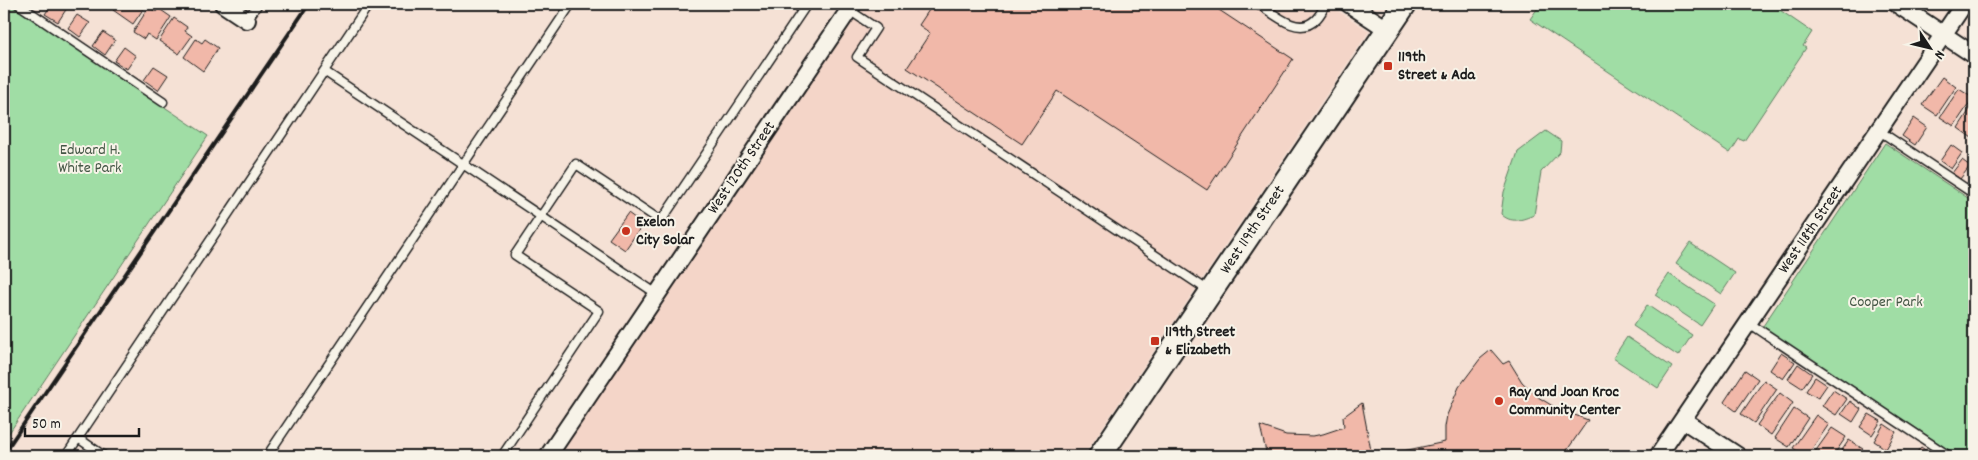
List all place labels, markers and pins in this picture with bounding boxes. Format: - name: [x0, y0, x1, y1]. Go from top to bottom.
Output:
- place label: 119th Street & Ada: [1398, 46, 1476, 87]
- marker: 119th Street & Ada: [1382, 60, 1394, 72]
- place label: Exelon City Solar: [636, 211, 695, 252]
- marker: Exelon City Solar: [620, 225, 632, 237]
- place label: 119th Street & Elizabeth: [1165, 321, 1235, 362]
- marker: 119th Street & Elizabeth: [1149, 335, 1161, 347]
- place label: Ray and Joan Kroc Community Center: [1509, 381, 1622, 422]
- marker: Ray and Joan Kroc Community Center: [1493, 395, 1505, 407]

